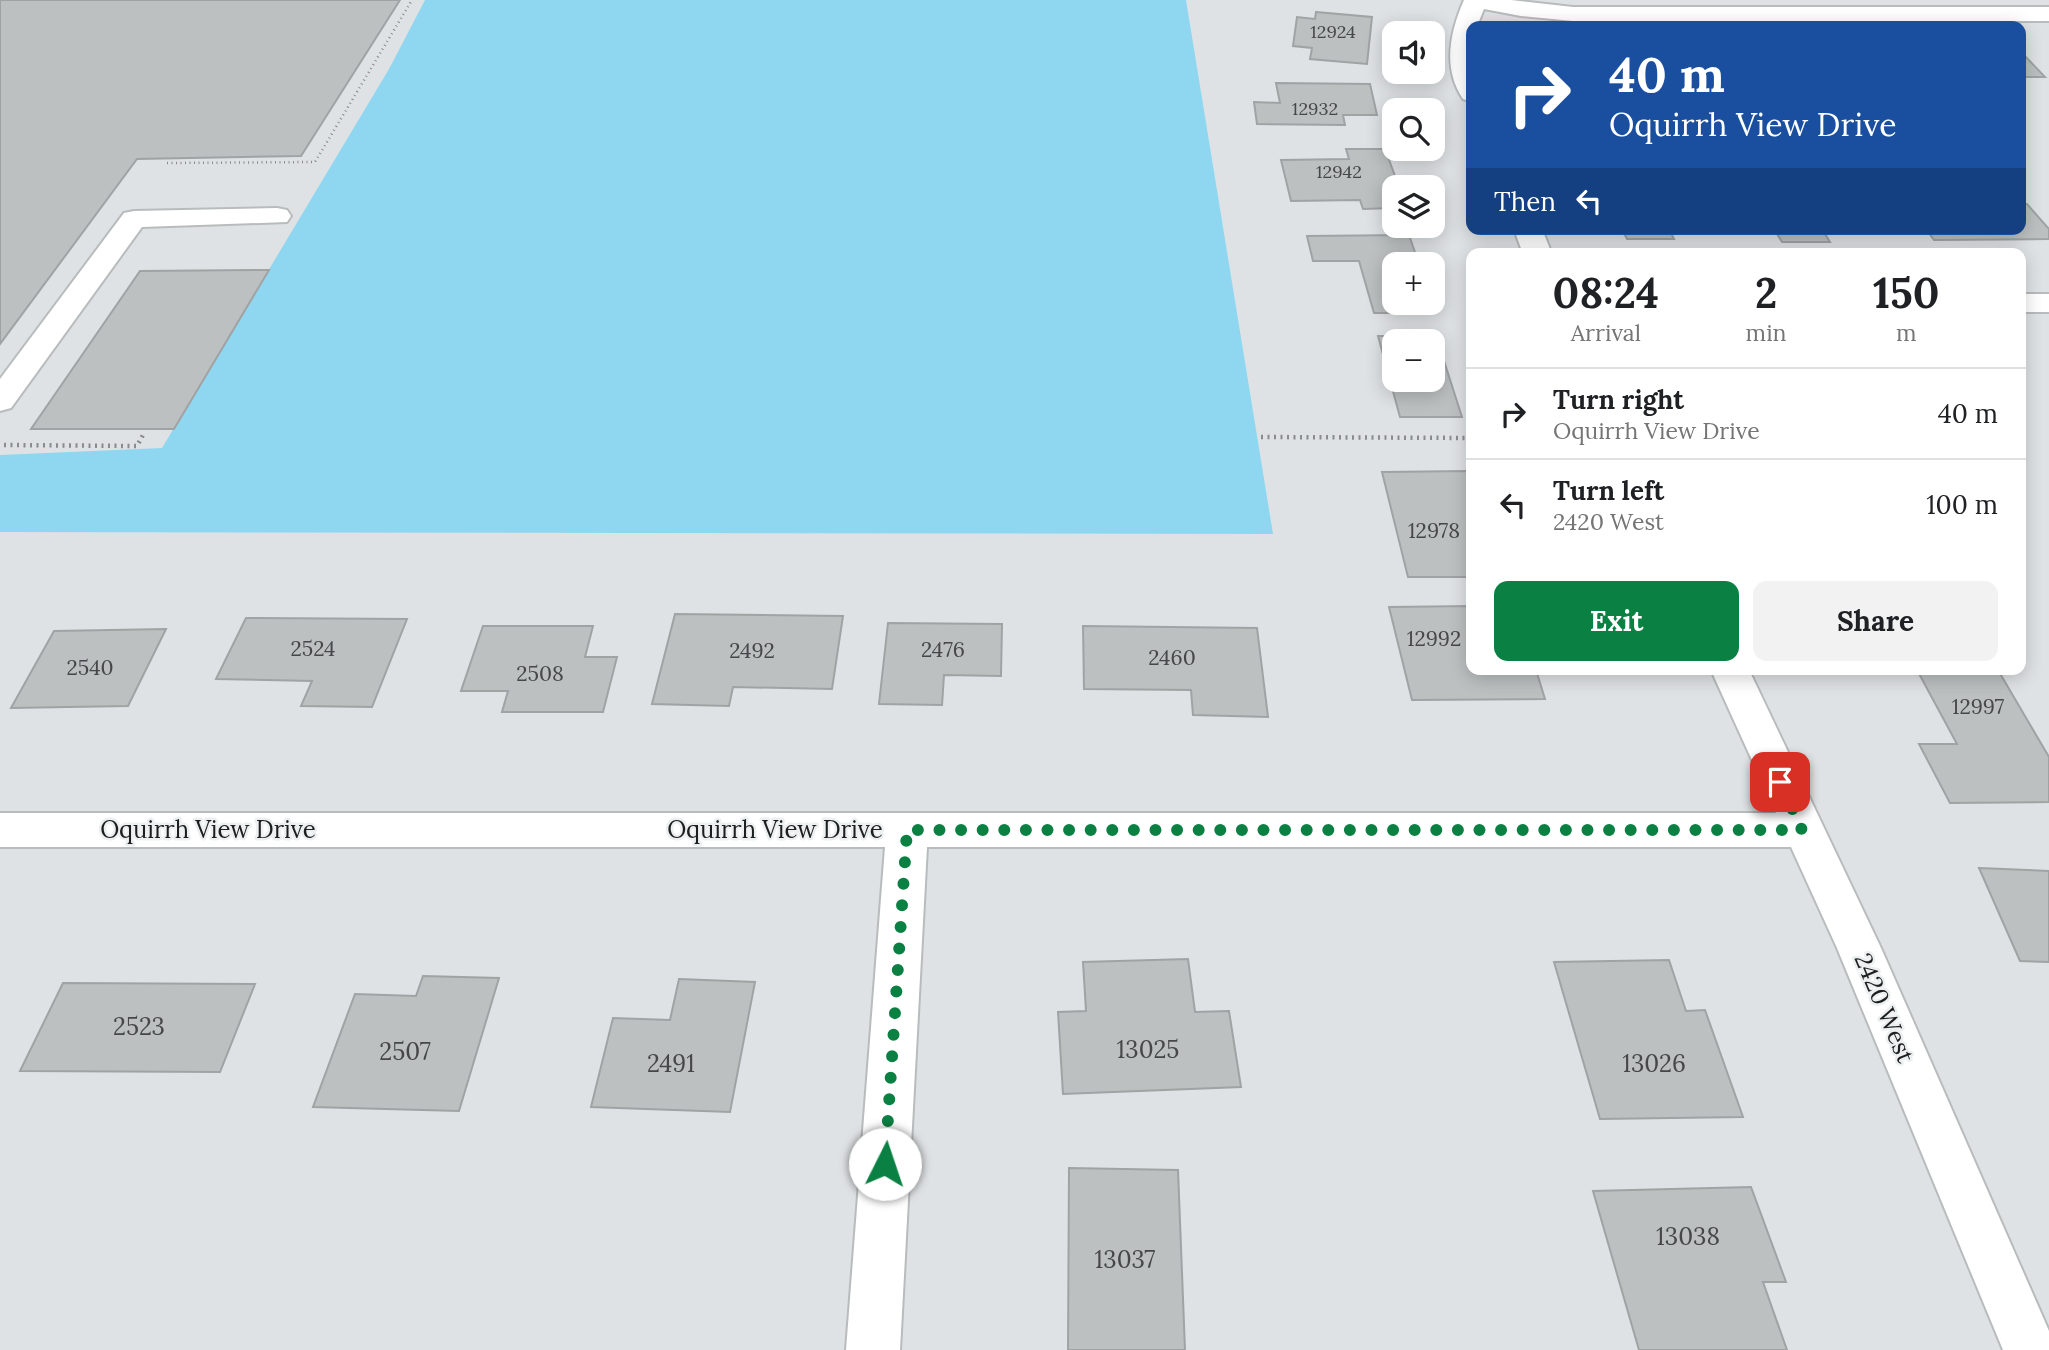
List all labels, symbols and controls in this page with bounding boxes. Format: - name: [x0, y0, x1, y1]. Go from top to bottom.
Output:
- house number: 12924: [1310, 20, 1356, 43]
- map controls: [1382, 21, 1445, 392]
- button: sound: [1382, 21, 1445, 84]
- text: 40 m: [1609, 43, 1725, 105]
- icon: right: [1494, 49, 1585, 140]
- house number: 12932: [1292, 97, 1338, 120]
- button: search: [1382, 98, 1445, 161]
- text: Oquirrh View Drive: [1609, 104, 1897, 145]
- house number: 12942: [1316, 160, 1362, 183]
- button: layers: [1382, 175, 1445, 238]
- icon: left: [1570, 182, 1608, 220]
- text: Then: [1494, 185, 1556, 218]
- button: +: [1382, 252, 1445, 315]
- text: 08:24: [1552, 266, 1659, 320]
- text: 2: [1755, 266, 1777, 320]
- text: 150: [1873, 266, 1940, 320]
- text: Arrival: [1571, 318, 1641, 347]
- text: min: [1746, 318, 1787, 347]
- text: m: [1896, 318, 1917, 347]
- button: −: [1382, 329, 1445, 392]
- text: Turn right: [1553, 383, 1684, 416]
- icon: right: [1494, 395, 1532, 433]
- text: 40 m: [1938, 397, 1998, 430]
- text: Oquirrh View Drive: [1553, 416, 1760, 445]
- text: Turn left: [1553, 474, 1664, 507]
- icon: left: [1494, 486, 1532, 524]
- text: 100 m: [1926, 488, 1998, 521]
- text: 2420 West: [1553, 507, 1664, 536]
- house number: 12978: [1408, 517, 1460, 544]
- button: Exit: [1494, 581, 1739, 661]
- button: Share: [1753, 581, 1998, 661]
- house number: 12992: [1407, 625, 1461, 652]
- house number: 2524: [291, 635, 335, 662]
- house number: 2476: [921, 636, 965, 663]
- house number: 2492: [729, 637, 775, 664]
- house number: 2460: [1148, 644, 1196, 671]
- house number: 2540: [66, 654, 114, 681]
- house number: 2508: [516, 660, 564, 687]
- house number: 12997: [1952, 693, 2005, 720]
- pin: [1750, 752, 1810, 812]
- icon: arrive: [1761, 763, 1799, 801]
- street label: Oquirrh View Drive: [100, 814, 316, 845]
- street label: Oquirrh View Drive: [667, 814, 883, 845]
- street label: 2420 West: [1848, 948, 1922, 1068]
- house number: 2523: [113, 1011, 165, 1042]
- house number: 13025: [1117, 1034, 1179, 1065]
- house number: 2507: [379, 1036, 431, 1067]
- house number: 2491: [647, 1048, 695, 1079]
- house number: 13026: [1622, 1048, 1686, 1079]
- position arrow: [848, 1127, 922, 1201]
- house number: 13038: [1656, 1221, 1720, 1252]
- house number: 13037: [1095, 1244, 1155, 1275]

